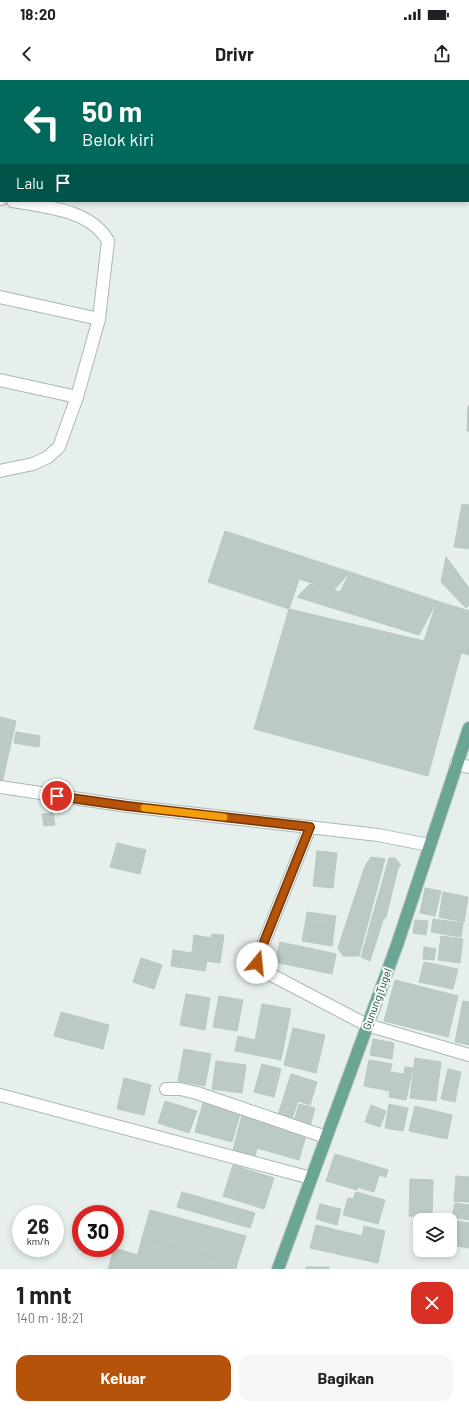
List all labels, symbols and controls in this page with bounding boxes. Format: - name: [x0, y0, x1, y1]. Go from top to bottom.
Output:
- text: 18:20: [20, 5, 56, 23]
- icon: back: [16, 43, 38, 65]
- text: Drivr: [215, 43, 254, 65]
- icon: share: [431, 43, 453, 65]
- text: 50 m: [82, 94, 142, 128]
- icon: left: [16, 96, 68, 148]
- text: Belok kiri: [82, 128, 154, 150]
- icon: arrive: [52, 172, 74, 194]
- text: Lalu: [16, 174, 44, 192]
- pin: [40, 779, 74, 813]
- icon: arrive: [46, 785, 68, 807]
- position arrow: [236, 942, 278, 984]
- street label: Gunung Tugel: [359, 966, 394, 1031]
- speed limit sign: 30: [72, 1205, 124, 1257]
- map controls: [413, 1213, 457, 1257]
- button: layers: [413, 1213, 457, 1257]
- text: 26: [27, 1214, 49, 1238]
- text: km/h: [27, 1235, 49, 1247]
- text: 1 mnt: [16, 1280, 72, 1309]
- button: close: [411, 1282, 453, 1324]
- text: 140 m · 18:21: [16, 1310, 83, 1326]
- button: Keluar: [16, 1355, 231, 1401]
- button: Bagikan: [239, 1355, 453, 1401]

